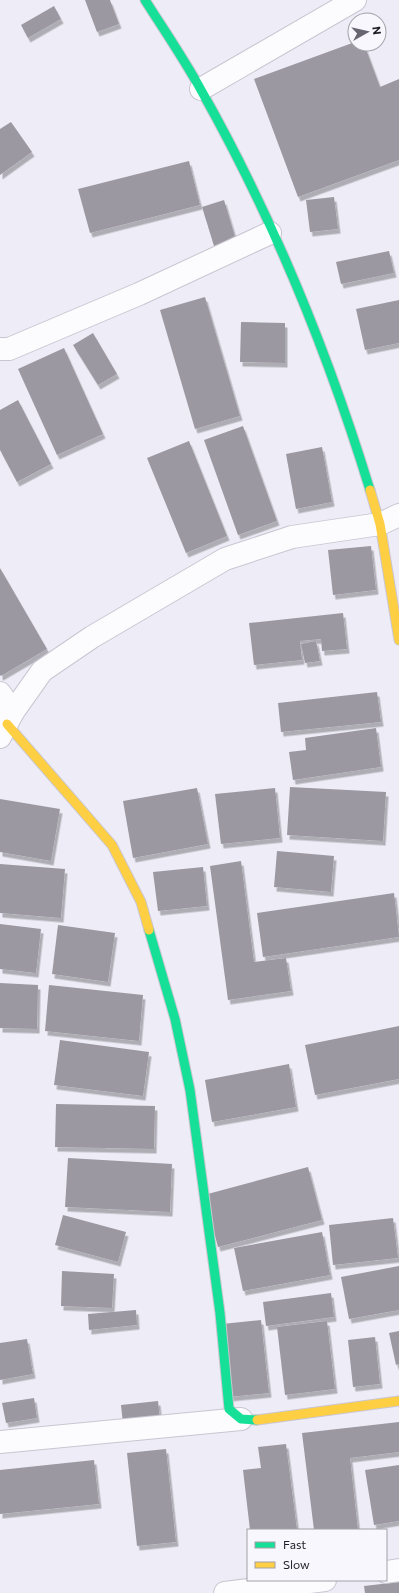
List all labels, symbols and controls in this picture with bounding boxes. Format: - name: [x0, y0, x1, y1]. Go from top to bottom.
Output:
- north arrow: [347, 12, 387, 52]
- text: N: [370, 26, 384, 36]
- legend: [247, 1529, 387, 1581]
- text: Fast: [283, 1537, 306, 1551]
- text: Slow: [283, 1557, 310, 1571]

